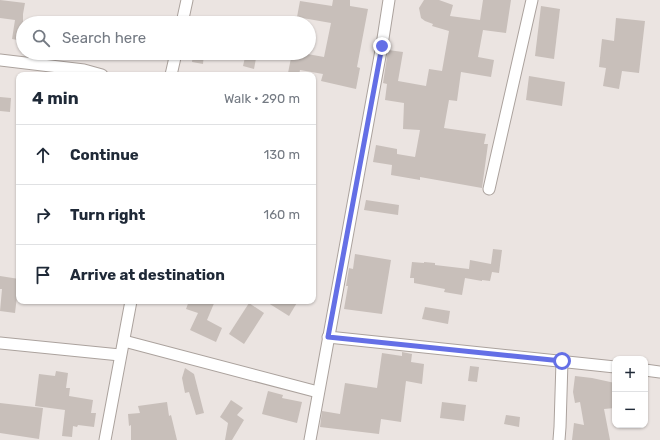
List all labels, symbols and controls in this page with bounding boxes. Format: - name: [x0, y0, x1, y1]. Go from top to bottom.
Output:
- search box: [16, 16, 316, 60]
- icon: search: [30, 27, 52, 49]
- text: Search here: [62, 29, 146, 47]
- route end: [373, 37, 391, 55]
- text: 4 min: [32, 88, 79, 108]
- text: Walk · 290 m: [224, 91, 300, 106]
- icon: ahead: [32, 144, 54, 166]
- text: Continue: [70, 146, 139, 164]
- text: 130 m: [264, 147, 300, 162]
- icon: right: [32, 204, 54, 226]
- text: Turn right: [70, 206, 145, 224]
- text: 160 m: [264, 207, 300, 222]
- icon: arrive: [32, 264, 54, 286]
- text: Arrive at destination: [70, 266, 225, 284]
- route start: [553, 352, 571, 370]
- map controls: [612, 356, 648, 428]
- button: +: [612, 356, 648, 392]
- button: −: [612, 392, 648, 428]

